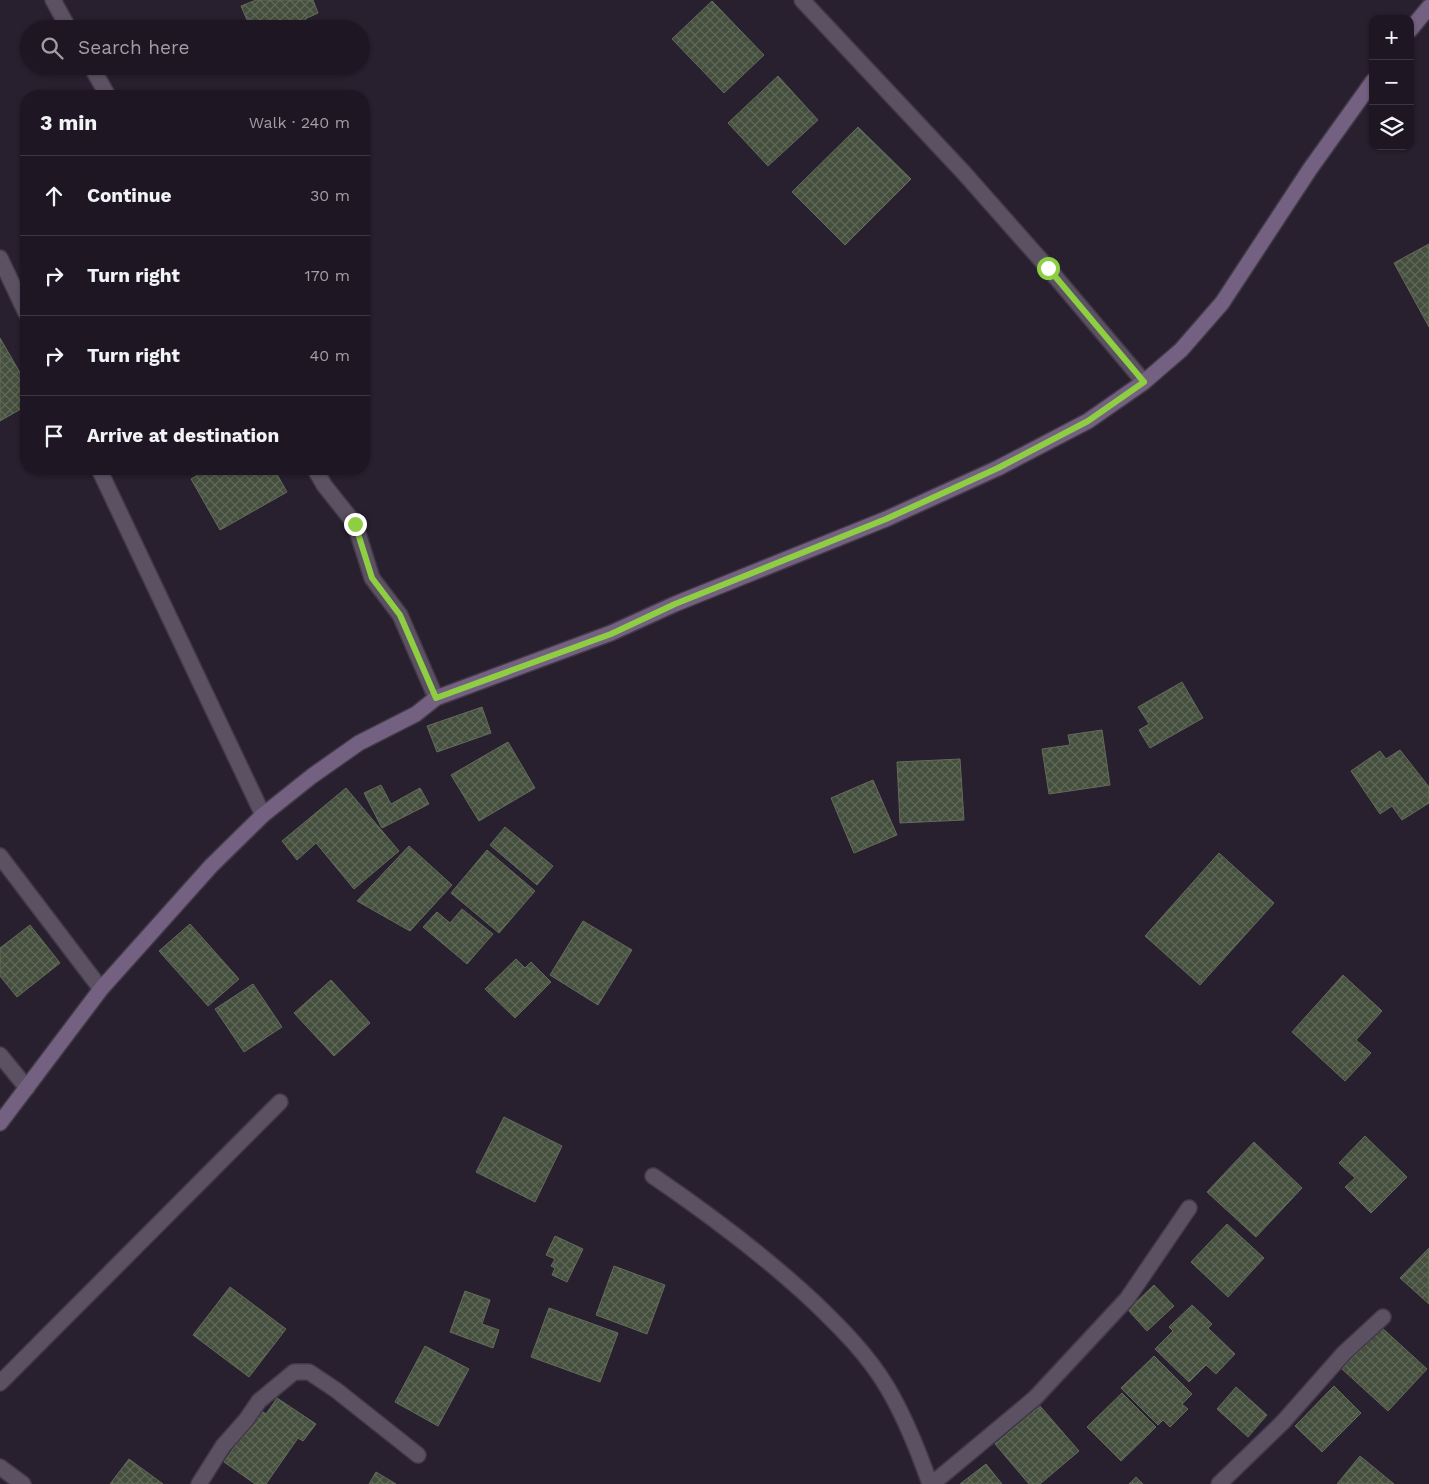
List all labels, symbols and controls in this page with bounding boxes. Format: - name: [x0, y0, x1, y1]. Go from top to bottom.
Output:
- map controls: [1369, 15, 1414, 150]
- button: +: [1369, 15, 1414, 60]
- search box: [20, 20, 370, 75]
- icon: search: [38, 34, 66, 62]
- text: Search here: [78, 36, 189, 59]
- button: −: [1369, 60, 1414, 105]
- button: layers: [1369, 105, 1414, 150]
- text: 3 min: [40, 110, 97, 135]
- text: Walk · 240 m: [249, 113, 350, 132]
- icon: ahead: [40, 182, 68, 210]
- text: Continue: [87, 184, 171, 207]
- text: 30 m: [310, 186, 350, 205]
- route start: [1037, 257, 1060, 280]
- icon: right: [40, 262, 68, 290]
- text: Turn right: [87, 264, 180, 287]
- text: 170 m: [304, 266, 350, 285]
- icon: right: [40, 342, 68, 370]
- text: Turn right: [87, 344, 180, 367]
- text: 40 m: [310, 346, 350, 365]
- icon: arrive: [40, 422, 68, 450]
- text: Arrive at destination: [87, 424, 279, 447]
- route end: [344, 513, 367, 536]

